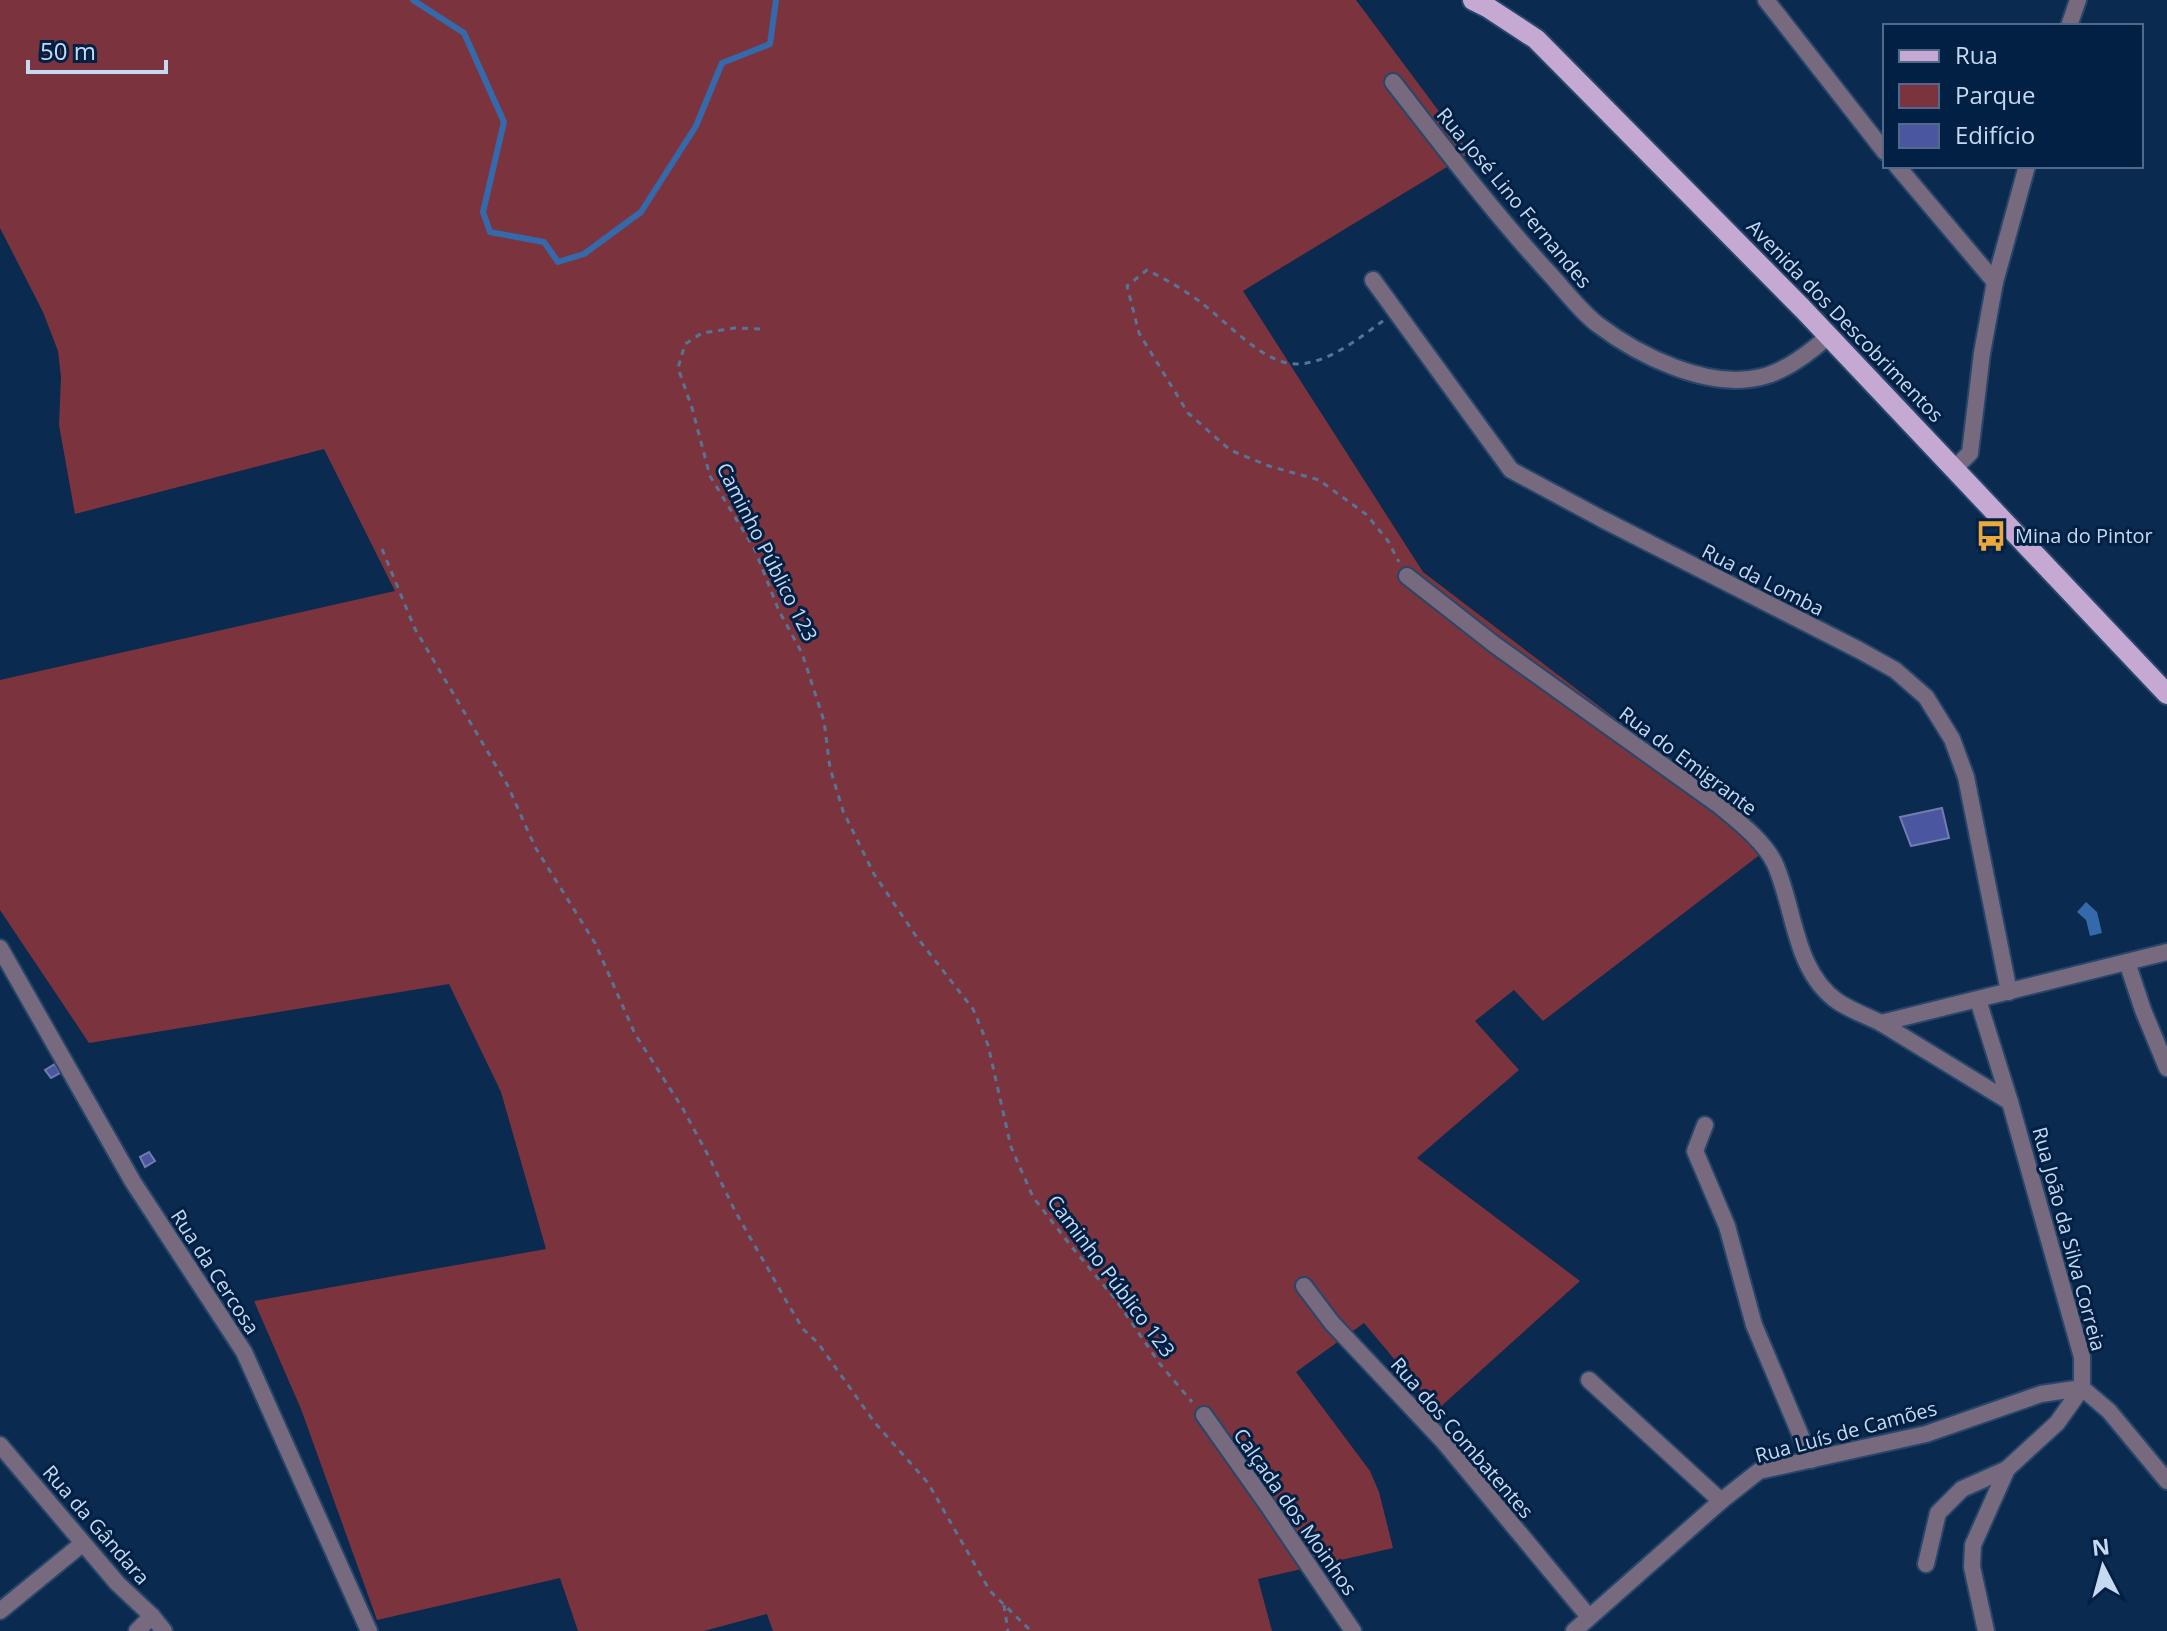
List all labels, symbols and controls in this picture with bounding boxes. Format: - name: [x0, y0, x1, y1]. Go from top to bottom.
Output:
- scale bar: [28, 24, 166, 74]
- legend: [1883, 24, 2143, 168]
- text: 50 m: [40, 34, 96, 67]
- text: Rua: [1955, 38, 1998, 71]
- text: Parque: [1955, 78, 2035, 111]
- street label: Rua José Lino Fernandes: [1431, 102, 1598, 294]
- text: Edifício: [1955, 118, 2035, 151]
- street label: Avenida dos Descobrimentos: [1741, 214, 1949, 428]
- street label: Caminho Público 123: [711, 458, 824, 646]
- bus stop icon: Mina do Pintor: [1974, 519, 2008, 553]
- place label: Mina do Pintor: [2015, 522, 2153, 549]
- street label: Rua da Lomba: [1697, 537, 1829, 622]
- street label: Rua do Emigrante: [1614, 700, 1763, 821]
- street label: Rua João da Silva Correia: [2027, 1124, 2112, 1354]
- street label: Caminho Público 123: [1041, 1189, 1181, 1362]
- street label: Rua da Cercosa: [165, 1204, 266, 1339]
- street label: Rua dos Combatentes: [1385, 1351, 1540, 1524]
- street label: Rua Luís de Camões: [1752, 1394, 1940, 1469]
- street label: Calçada dos Moinhos: [1228, 1423, 1363, 1601]
- street label: Rua da Gândara: [37, 1459, 156, 1590]
- north arrow: [2063, 1527, 2143, 1607]
- text: N: [2090, 1530, 2111, 1562]

